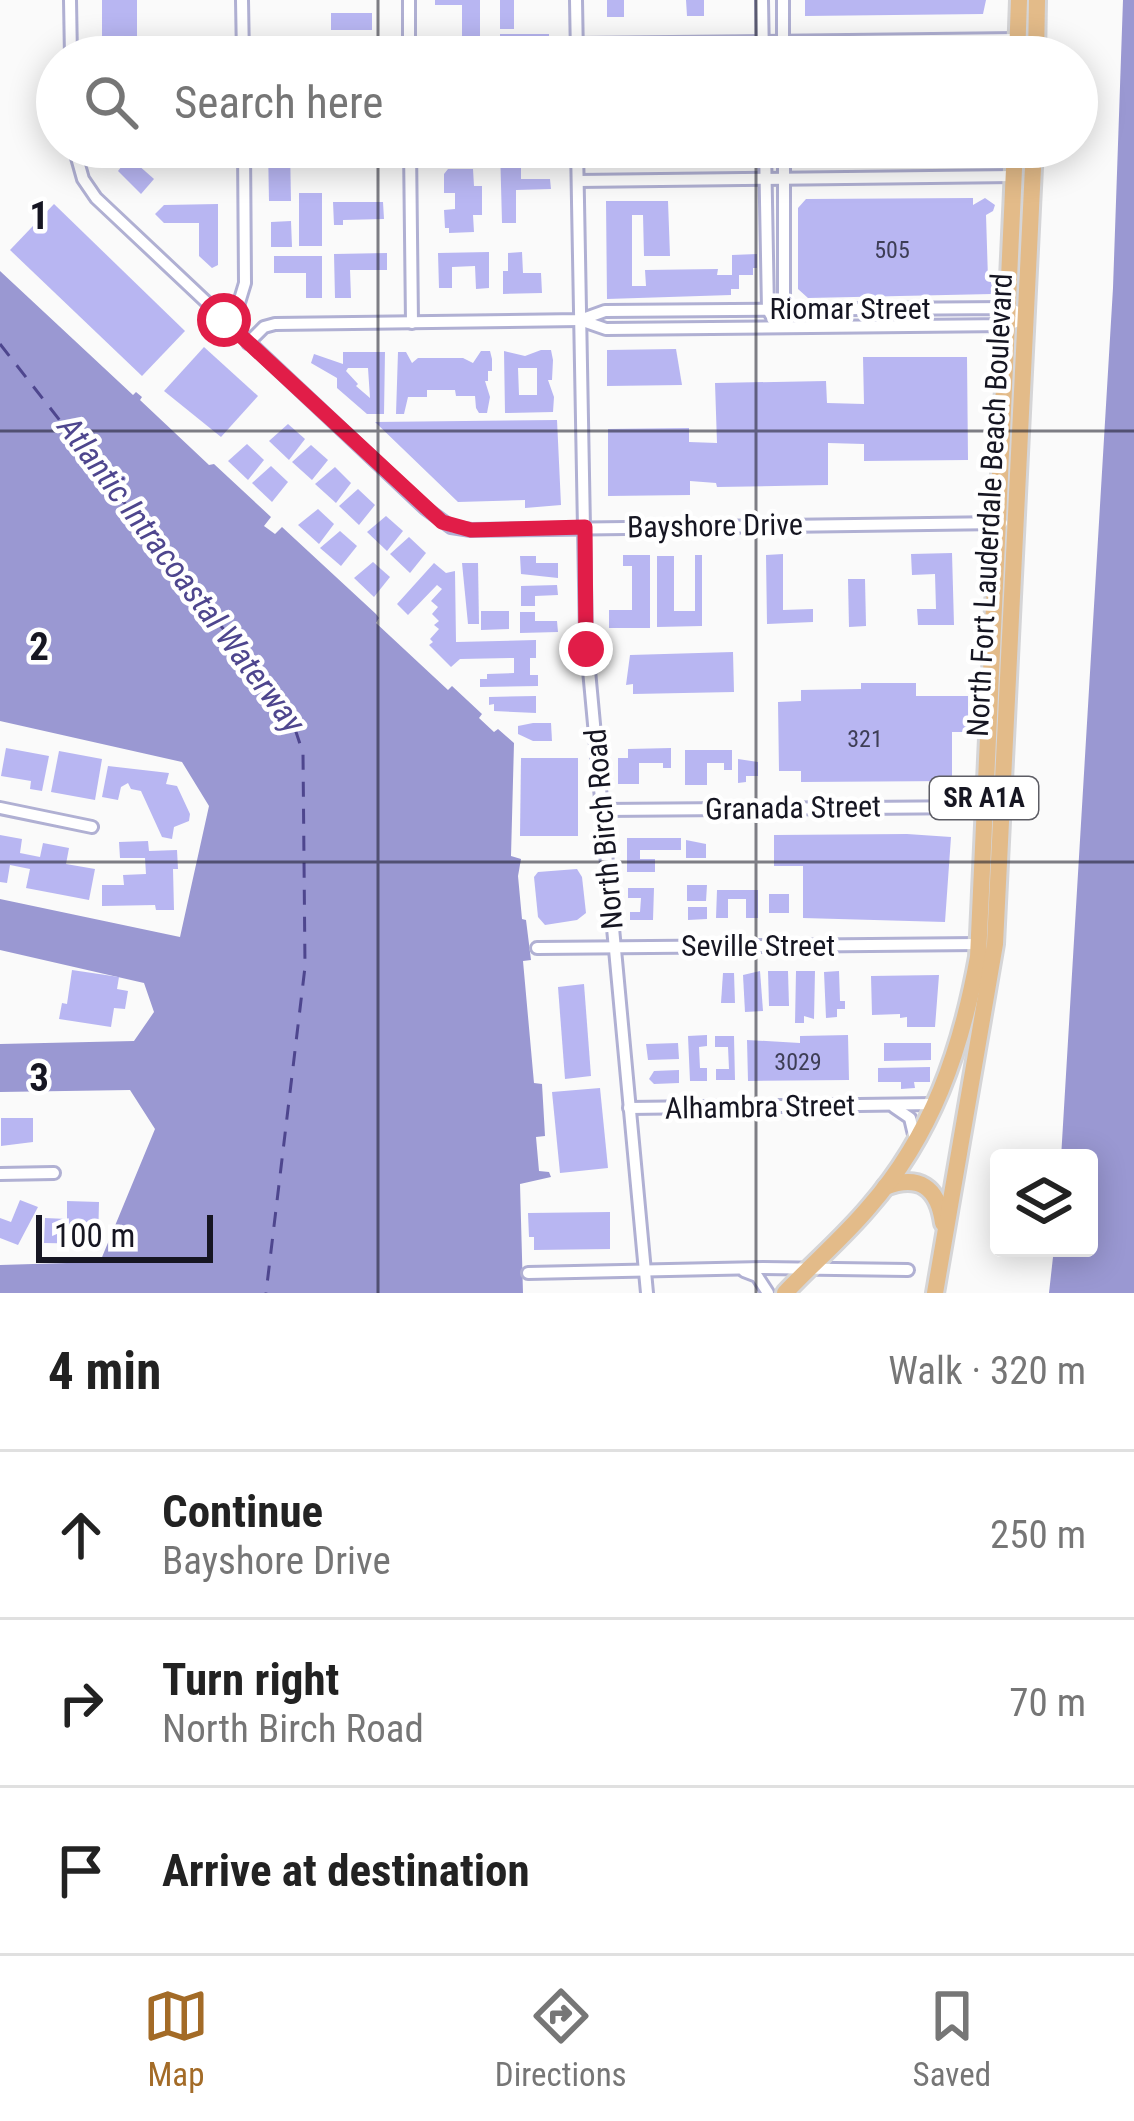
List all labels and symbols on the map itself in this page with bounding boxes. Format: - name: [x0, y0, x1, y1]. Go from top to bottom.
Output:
- text: 1: [29, 193, 49, 239]
- house number: 505: [874, 236, 910, 264]
- street label: North Fort Lauderdale Beach Boulevard: [960, 272, 1019, 738]
- street label: Riomar Street: [769, 291, 931, 326]
- route start: [197, 293, 251, 347]
- water label: Atlantic Intracoastal Waterway: [49, 407, 314, 741]
- street label: Bayshore Drive: [627, 506, 803, 545]
- route end: [559, 622, 613, 676]
- text: 2: [29, 624, 49, 670]
- house number: 321: [847, 725, 883, 753]
- street label: North Birch Road: [577, 727, 630, 931]
- road number: SR A1A: [930, 777, 1038, 819]
- street label: Granada Street: [705, 788, 881, 827]
- street label: Seville Street: [681, 928, 835, 963]
- house number: 3029: [774, 1048, 822, 1076]
- text: 3: [29, 1055, 49, 1101]
- street label: Alhambra Street: [664, 1087, 856, 1126]
- scale bar: [36, 1209, 213, 1262]

